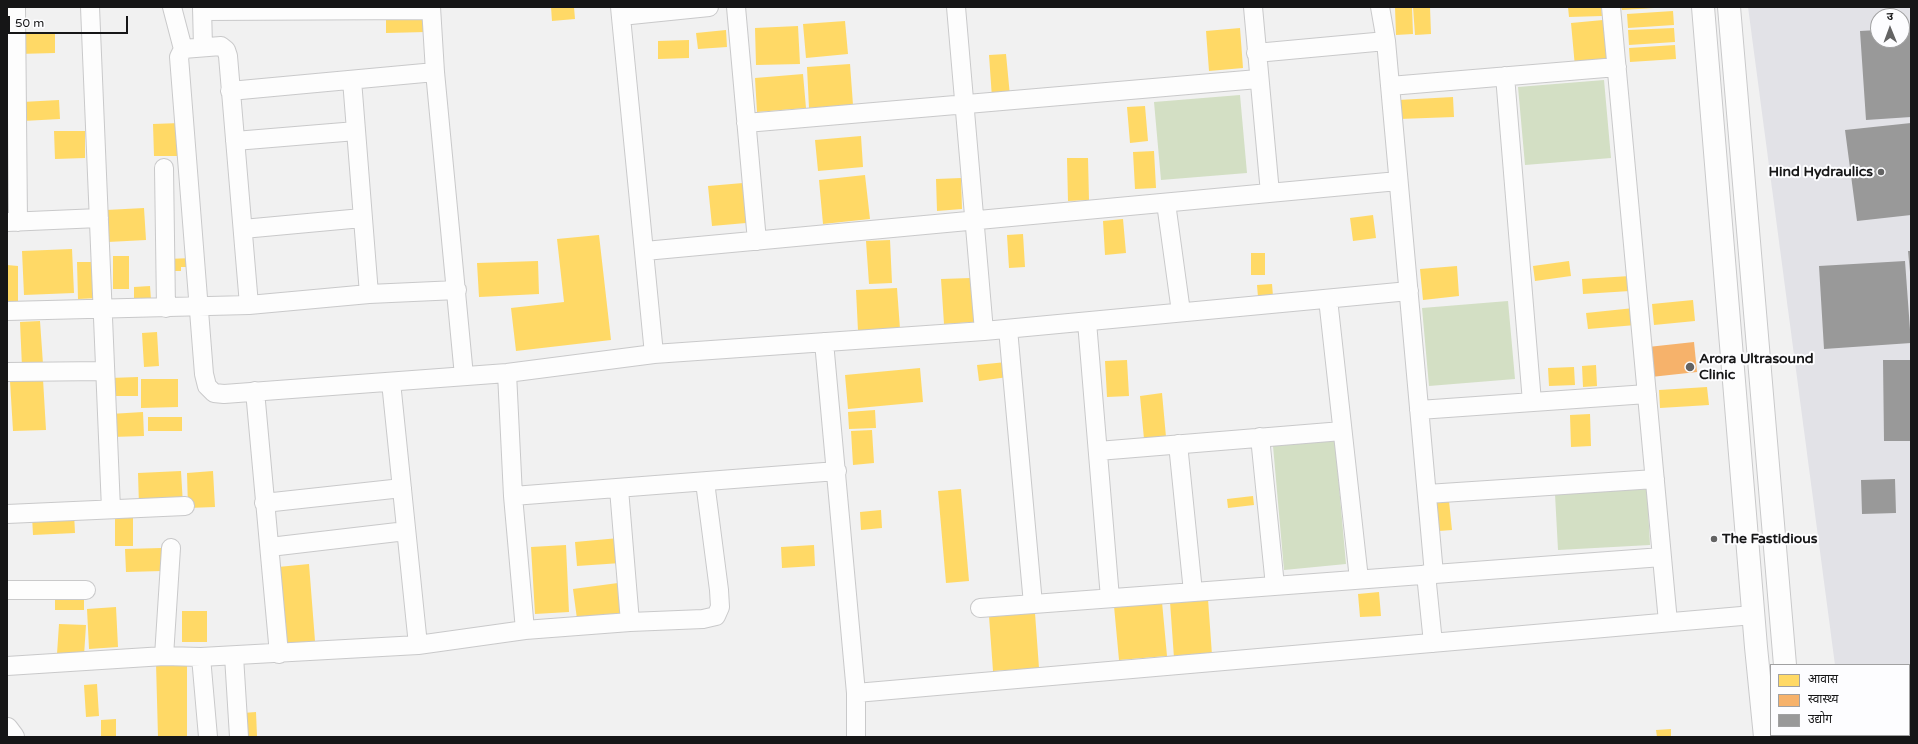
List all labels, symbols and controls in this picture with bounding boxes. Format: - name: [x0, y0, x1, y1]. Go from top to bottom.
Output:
- scale bar: [10, 8, 130, 34]
- north arrow: [1870, 8, 1910, 48]
- text: उ: [1886, 10, 1893, 23]
- text: 50 m: [15, 16, 44, 30]
- place label: Hind Hydraulics: [1769, 164, 1873, 180]
- marker: Hind Hydraulics: [1876, 167, 1886, 177]
- place label: Arora Ultrasound Clinic: [1699, 351, 1814, 384]
- marker: Arora Ultrasound Clinic: [1684, 361, 1696, 373]
- place label: The Fastidious: [1722, 531, 1817, 547]
- marker: The Fastidious: [1709, 534, 1719, 544]
- legend: [1770, 664, 1910, 736]
- text: आवास: [1808, 672, 1838, 686]
- text: स्वास्थ्य: [1808, 692, 1838, 706]
- text: उद्योग: [1808, 712, 1832, 726]

